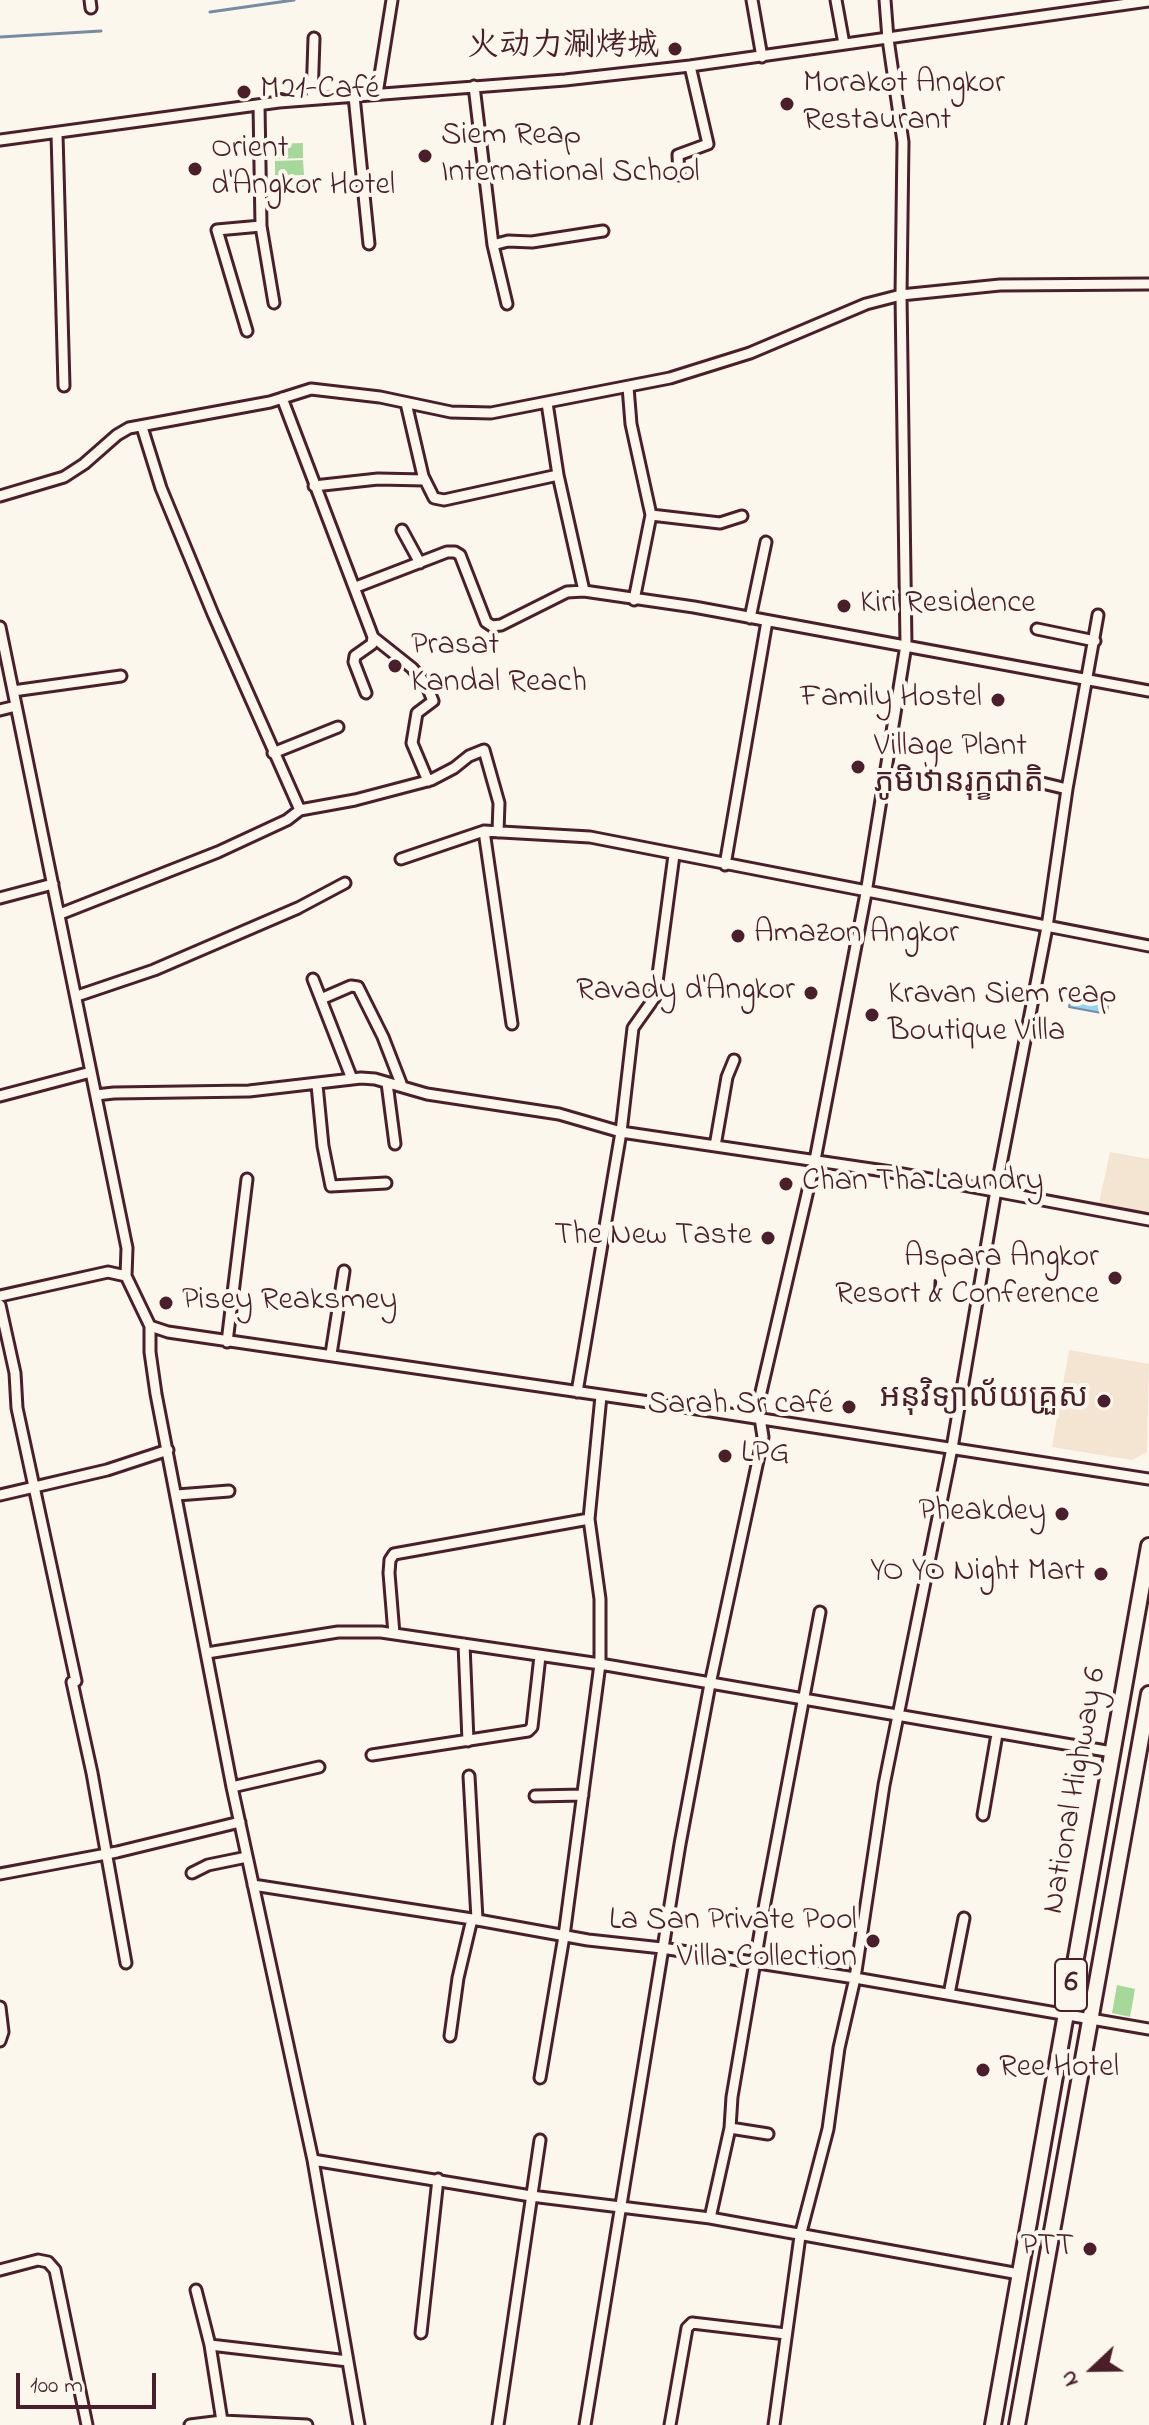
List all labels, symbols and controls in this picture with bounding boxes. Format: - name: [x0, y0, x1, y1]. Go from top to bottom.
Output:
- place label: 火动力涮烤城: [467, 30, 659, 68]
- marker: 火动力涮烤城: [666, 40, 684, 58]
- place label: Morakot Angkor Restaurant: [803, 67, 1005, 142]
- place label: M21-Café: [260, 73, 380, 111]
- marker: M21-Café: [235, 83, 253, 101]
- marker: Morakot Angkor Restaurant: [778, 95, 796, 113]
- place label: Siem Reap International School: [441, 119, 700, 194]
- place label: Orient d'Angkor Hotel: [211, 132, 395, 207]
- marker: Siem Reap International School: [416, 147, 434, 165]
- marker: Orient d'Angkor Hotel: [186, 160, 204, 178]
- place label: Kiri Residence: [860, 587, 1036, 625]
- marker: Kiri Residence: [835, 597, 853, 615]
- place label: Prasat Kandal Reach: [411, 629, 587, 704]
- marker: Prasat Kandal Reach: [386, 657, 404, 675]
- place label: Family Hostel: [800, 681, 982, 719]
- marker: Family Hostel: [989, 691, 1007, 709]
- place label: Village Plant ភូមិឋានរុក្ខជាតិ: [874, 730, 1044, 805]
- marker: Village Plant ភូមិឋានរុក្ខជាតិ: [849, 758, 867, 776]
- place label: Amazon Angkor: [754, 917, 959, 955]
- marker: Amazon Angkor: [729, 927, 747, 945]
- place label: Ravady d'Angkor: [576, 974, 795, 1012]
- place label: Kravan Siem reap Boutique Villa: [888, 978, 1117, 1053]
- marker: Ravady d'Angkor: [802, 984, 820, 1002]
- marker: Kravan Siem reap Boutique Villa: [863, 1006, 881, 1024]
- place label: Chan Tha Laundry: [802, 1165, 1043, 1203]
- marker: Chan Tha Laundry: [777, 1175, 795, 1193]
- place label: The New Taste: [554, 1219, 752, 1257]
- marker: The New Taste: [759, 1229, 777, 1247]
- place label: Aspara Angkor Resort & Conference: [835, 1241, 1099, 1316]
- marker: Aspara Angkor Resort & Conference: [1106, 1269, 1124, 1287]
- place label: Pisey Reaksmey: [182, 1284, 397, 1322]
- marker: Pisey Reaksmey: [157, 1294, 175, 1312]
- place label: អនុវិទ្យាល័យគ្រួស: [880, 1382, 1088, 1420]
- place label: Sarah Sr café: [648, 1388, 833, 1426]
- marker: អនុវិទ្យាល័យគ្រួស: [1095, 1392, 1113, 1410]
- marker: Sarah Sr café: [840, 1398, 858, 1416]
- place label: LPG: [741, 1437, 790, 1475]
- marker: LPG: [716, 1447, 734, 1465]
- place label: Pheakdey: [918, 1495, 1046, 1533]
- marker: Pheakdey: [1053, 1505, 1071, 1523]
- place label: YO YO Night Mart: [870, 1555, 1085, 1593]
- marker: YO YO Night Mart: [1092, 1565, 1110, 1583]
- street label: National Highway 6: [1036, 1665, 1118, 1917]
- place label: La San Private Pool Villa Collection: [609, 1904, 857, 1979]
- marker: La San Private Pool Villa Collection: [864, 1932, 882, 1950]
- road number: 6: [1055, 1959, 1087, 2011]
- place label: Ree Hotel: [999, 2051, 1119, 2089]
- marker: Ree Hotel: [974, 2061, 992, 2079]
- place label: PTT: [1021, 2230, 1074, 2268]
- marker: PTT: [1081, 2240, 1099, 2258]
- north arrow: [1053, 2329, 1133, 2409]
- scale bar: [20, 2357, 160, 2407]
- text: N: [1053, 2365, 1088, 2391]
- text: 100 m: [30, 2369, 83, 2404]

